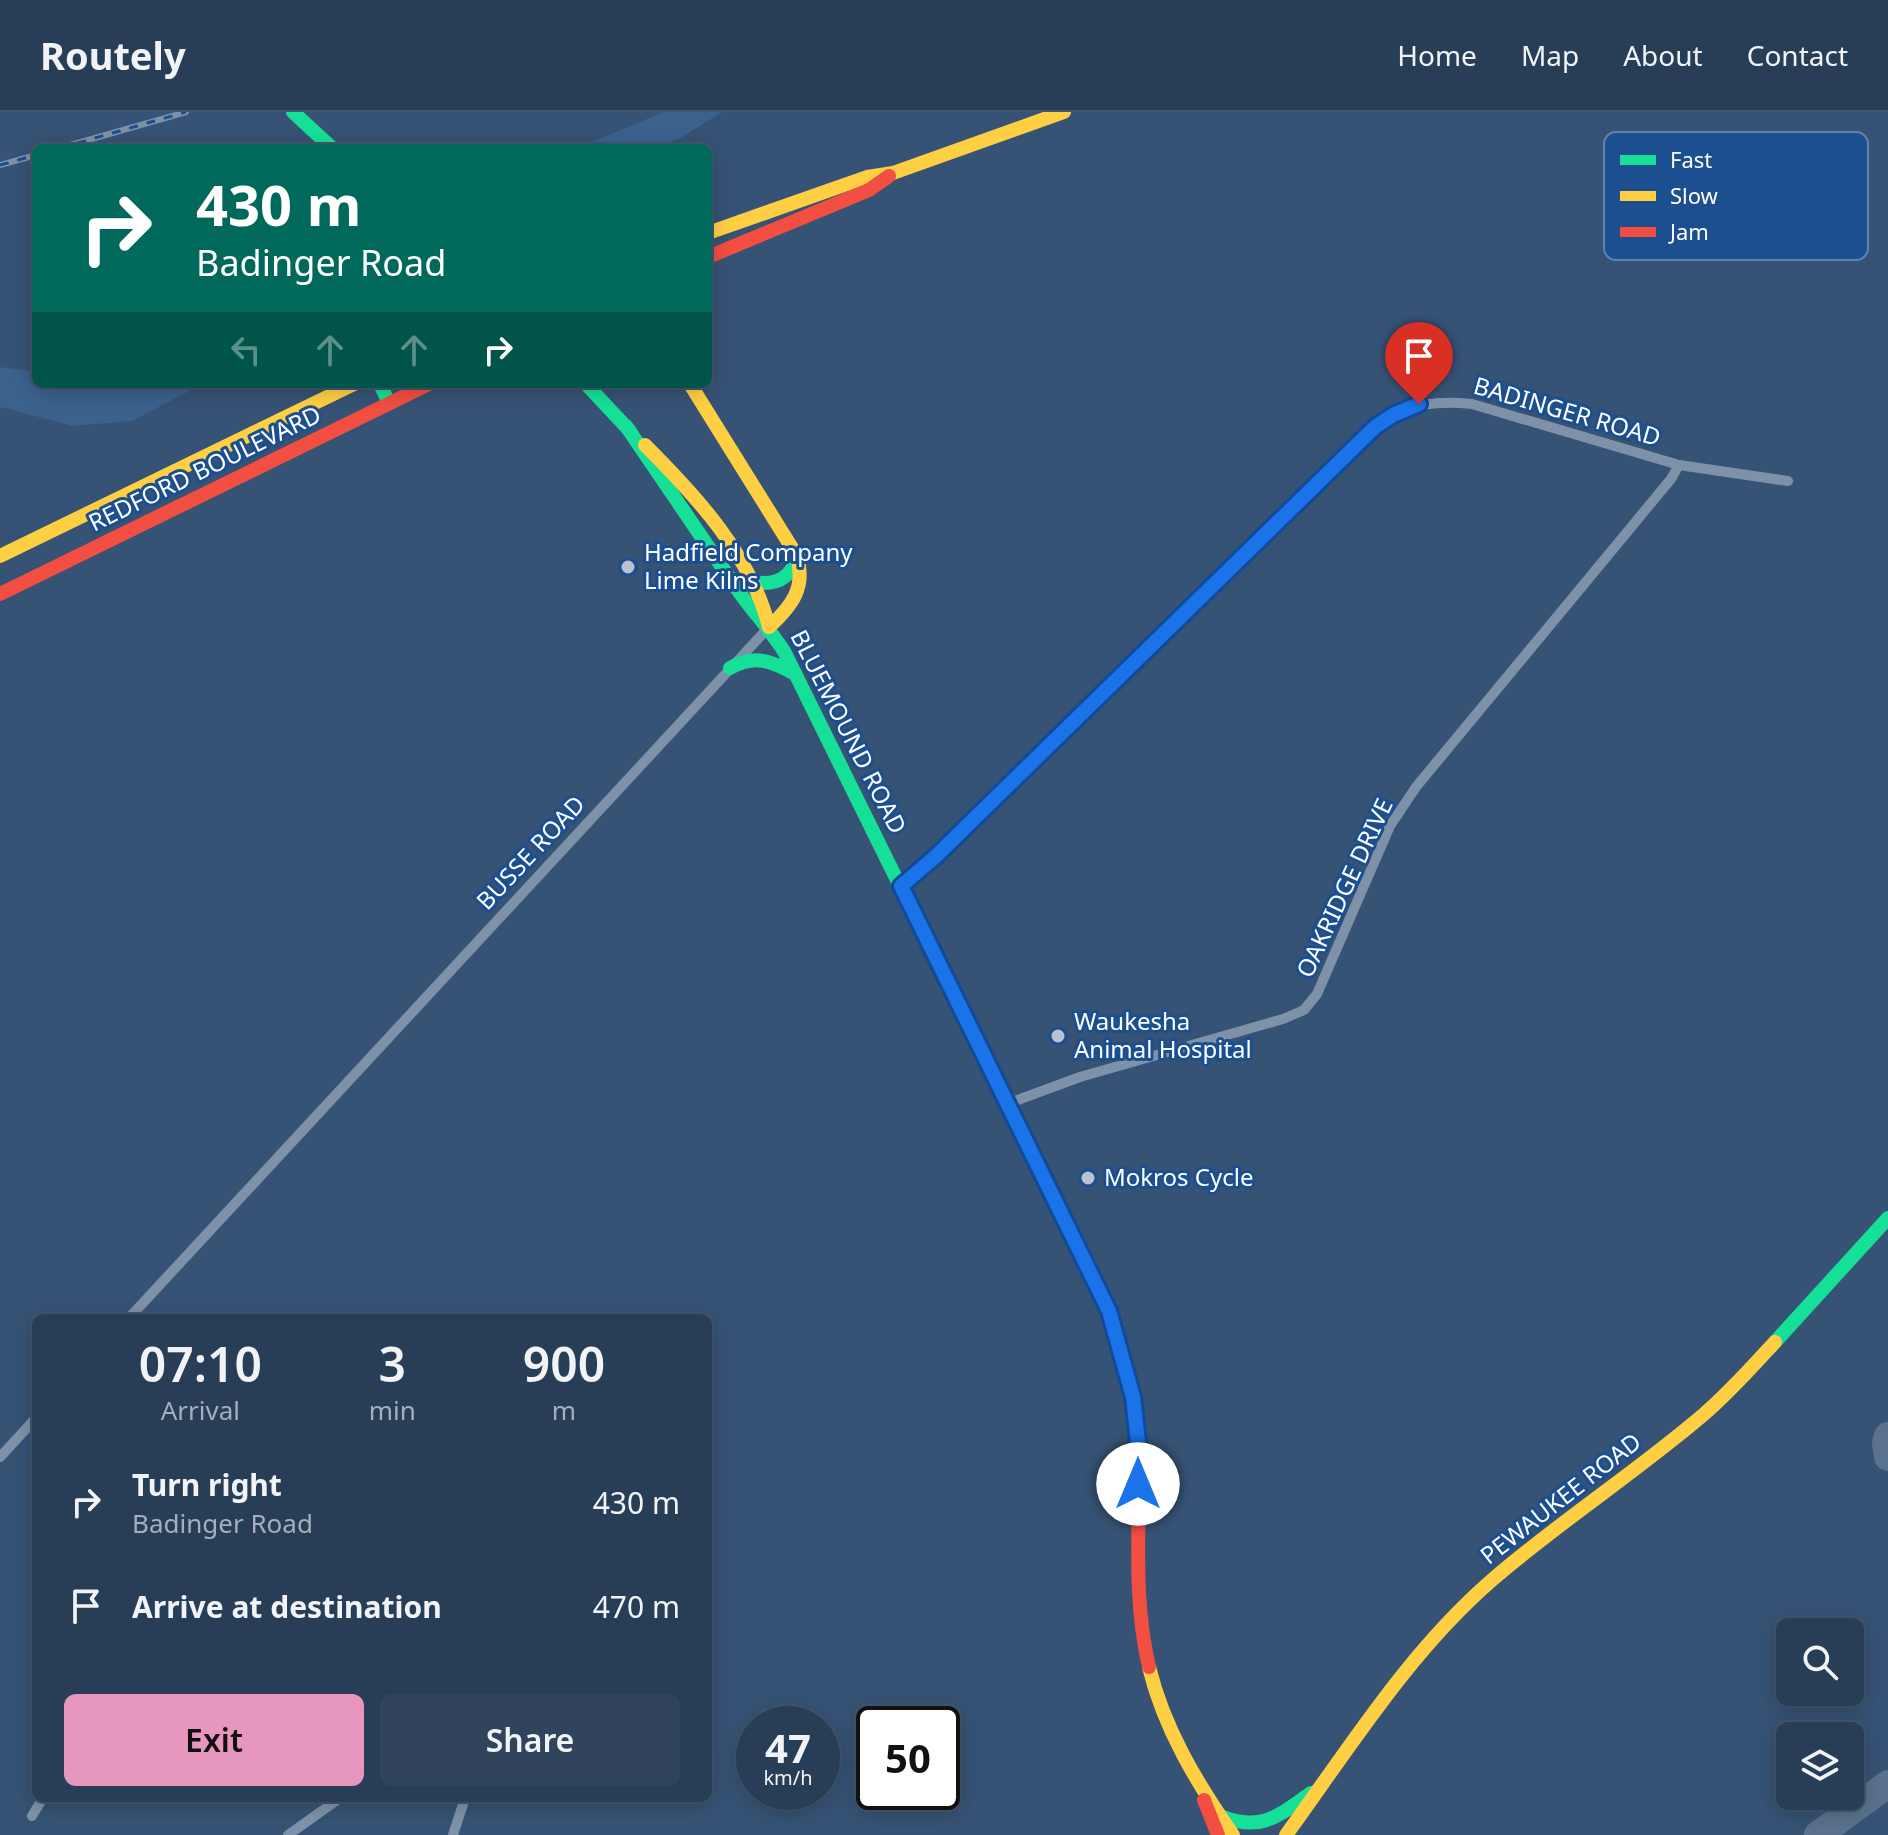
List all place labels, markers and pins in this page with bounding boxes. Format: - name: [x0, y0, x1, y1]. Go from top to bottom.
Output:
- pin: [1385, 322, 1453, 404]
- place label: Hadfield Company Lime Kilns: [644, 535, 853, 596]
- marker: Hadfield Company Lime Kilns: [619, 558, 637, 576]
- place label: Waukesha Animal Hospital: [1074, 1004, 1252, 1065]
- marker: Waukesha Animal Hospital: [1049, 1027, 1067, 1045]
- place label: Mokros Cycle: [1104, 1160, 1253, 1193]
- marker: Mokros Cycle: [1079, 1169, 1097, 1187]

